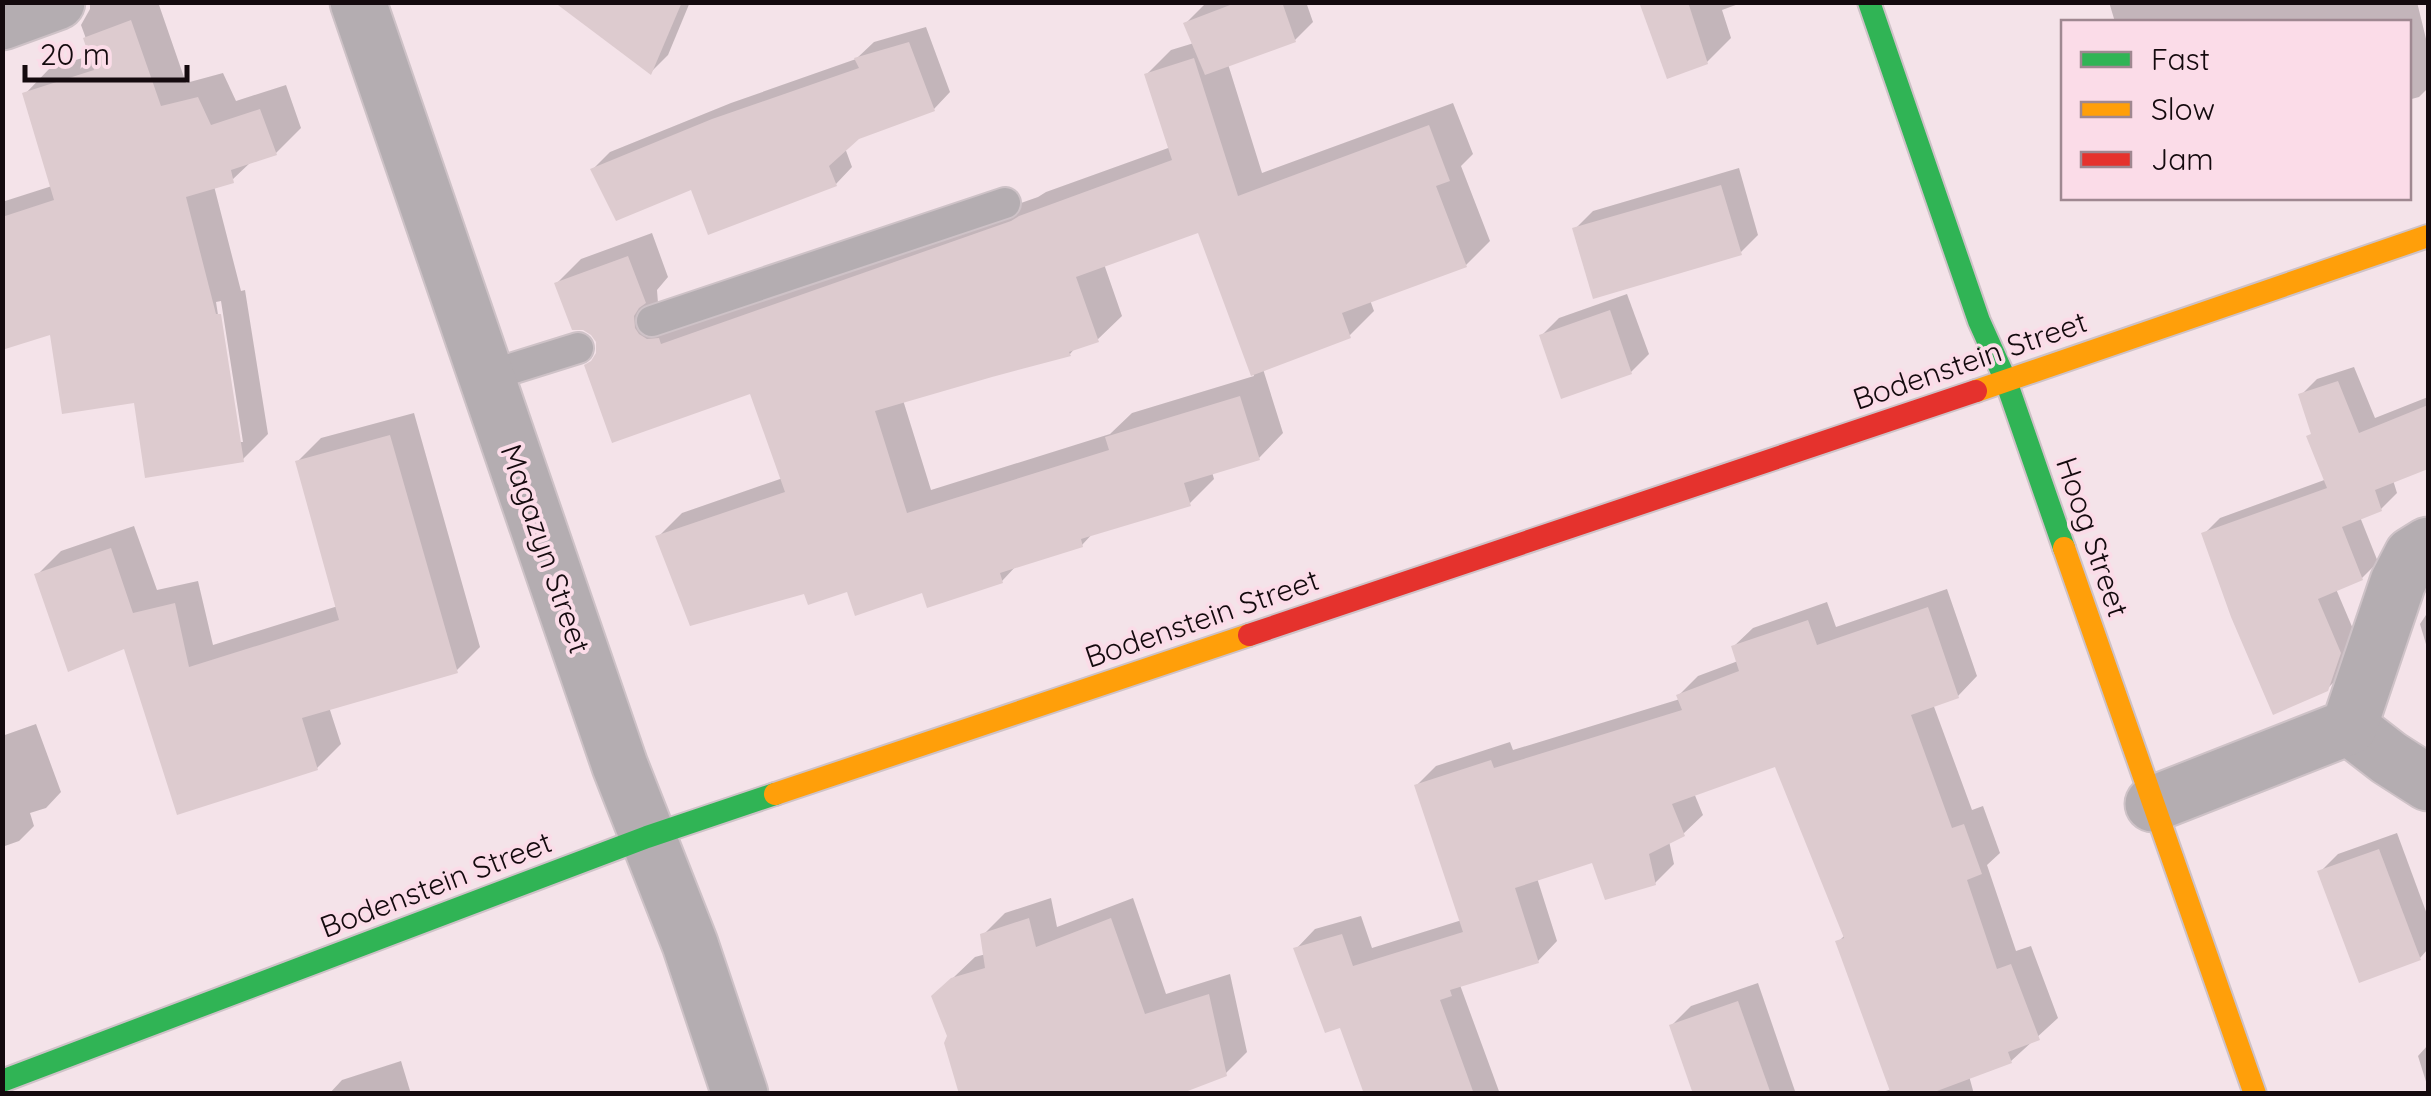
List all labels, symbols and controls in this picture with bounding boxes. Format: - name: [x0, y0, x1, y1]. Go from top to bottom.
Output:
- scale bar: [25, 20, 188, 82]
- legend: [2061, 20, 2411, 200]
- text: 20 m: [40, 35, 110, 73]
- text: Fast: [2151, 40, 2210, 78]
- text: Slow: [2151, 90, 2215, 128]
- text: Jam: [2151, 140, 2214, 178]
- street label: Bodenstein Street: [1848, 302, 2092, 418]
- street label: Magazyn Street: [492, 439, 600, 658]
- street label: Hoog Street: [2048, 452, 2138, 622]
- street label: Bodenstein Street: [1080, 560, 1324, 676]
- street label: Bodenstein Street: [314, 822, 557, 946]

